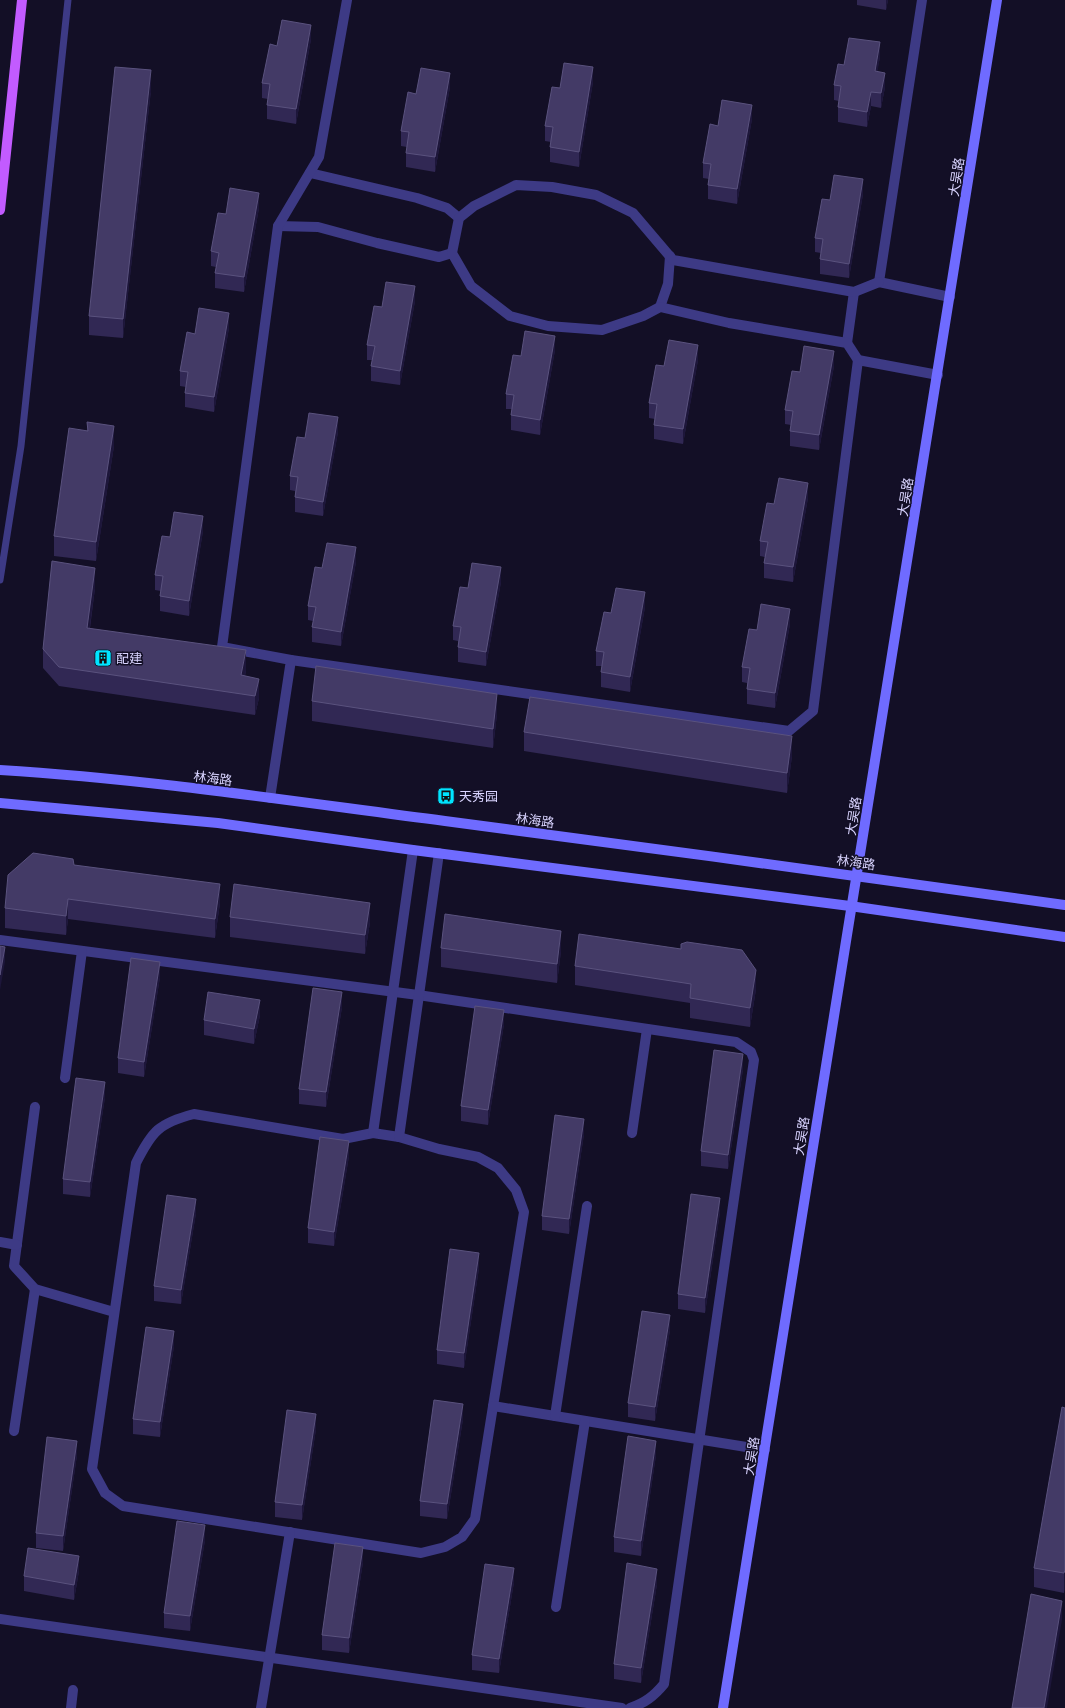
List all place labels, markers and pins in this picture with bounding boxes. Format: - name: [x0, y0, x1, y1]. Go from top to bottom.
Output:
- building icon: 配建: [93, 648, 113, 668]
- place label: 配建: [116, 651, 142, 667]
- bus stop icon: 天秀园: [436, 786, 456, 806]
- place label: 天秀园: [459, 789, 498, 805]

